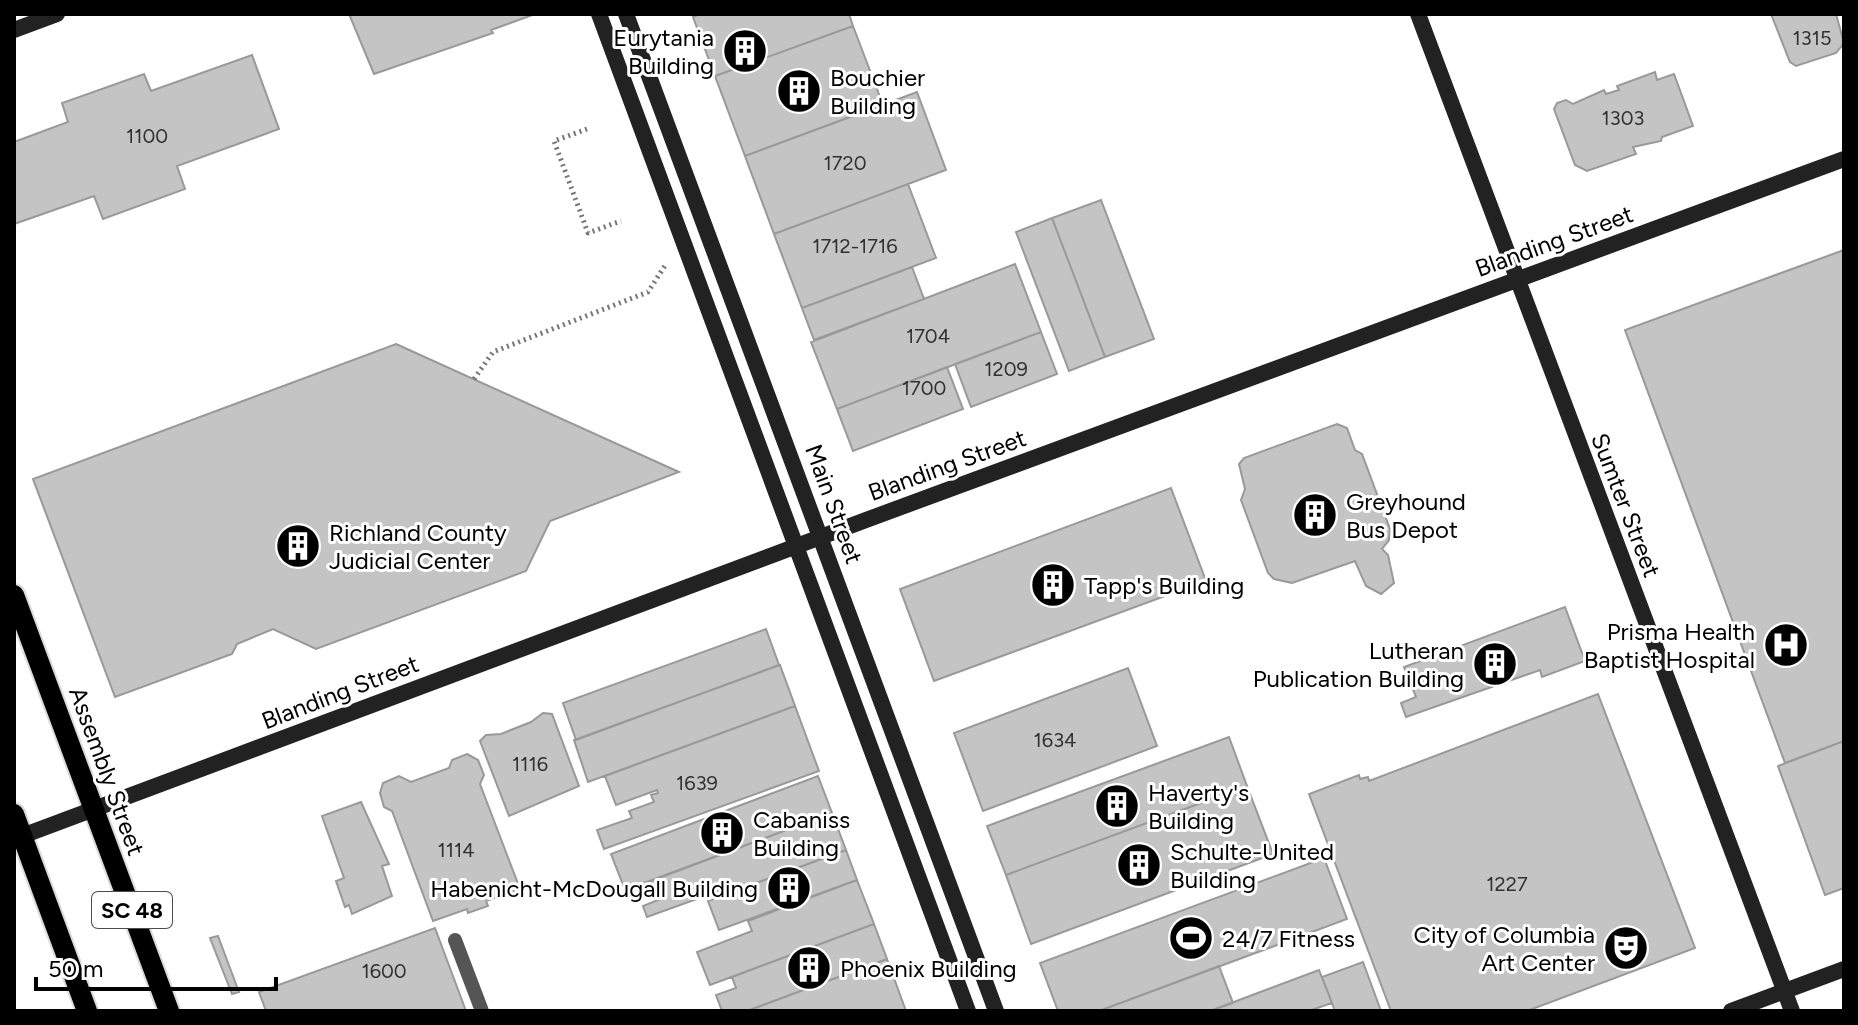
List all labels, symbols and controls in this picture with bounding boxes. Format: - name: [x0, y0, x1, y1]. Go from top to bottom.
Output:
- place label: Eurytania Building: [613, 23, 714, 80]
- house number: 1315: [1793, 26, 1831, 50]
- building icon: Eurytania Building: [721, 27, 769, 75]
- place label: Bouchier Building: [830, 63, 925, 120]
- building icon: Bouchier Building: [775, 67, 823, 115]
- house number: 1303: [1602, 106, 1644, 130]
- house number: 1100: [126, 124, 168, 148]
- house number: 1720: [824, 151, 867, 175]
- street label: Blanding Street: [1471, 199, 1637, 283]
- house number: 1712-1716: [812, 234, 898, 258]
- house number: 1704: [906, 324, 950, 348]
- house number: 1209: [984, 357, 1028, 381]
- house number: 1700: [902, 376, 946, 400]
- street label: Blanding Street: [864, 423, 1030, 507]
- street label: Sumter Street: [1585, 429, 1667, 581]
- street label: Main Street: [799, 440, 869, 568]
- place label: Greyhound Bus Depot: [1346, 487, 1466, 544]
- building icon: Greyhound Bus Depot: [1291, 491, 1339, 539]
- place label: Richland County Judicial Center: [329, 518, 507, 575]
- building icon: Richland County Judicial Center: [274, 522, 322, 570]
- building icon: Tapp's Building: [1029, 561, 1077, 609]
- place label: Tapp's Building: [1084, 571, 1244, 600]
- place label: Prisma Health Baptist Hospital: [1584, 617, 1755, 674]
- hospital icon: Prisma Health Baptist Hospital: [1762, 621, 1810, 669]
- place label: Lutheran Publication Building: [1253, 636, 1464, 693]
- building icon: Lutheran Publication Building: [1471, 640, 1519, 688]
- street label: Blanding Street: [257, 649, 423, 735]
- street label: Assembly Street: [63, 683, 151, 859]
- house number: 1634: [1034, 728, 1076, 752]
- house number: 1116: [512, 752, 548, 776]
- house number: 1639: [676, 771, 718, 795]
- place label: Haverty's Building: [1148, 778, 1249, 835]
- building icon: Haverty's Building: [1093, 782, 1141, 830]
- place label: Cabaniss Building: [753, 805, 850, 862]
- building icon: Cabaniss Building: [698, 809, 746, 857]
- place label: Schulte-United Building: [1170, 837, 1334, 894]
- house number: 1114: [437, 838, 475, 862]
- building icon: Schulte-United Building: [1115, 841, 1163, 889]
- building icon: Habenicht-McDougall Building: [765, 864, 813, 912]
- house number: 1227: [1486, 872, 1528, 896]
- place label: Habenicht-McDougall Building: [430, 874, 758, 903]
- road number: SC 48: [92, 892, 172, 928]
- sports icon: 24/7 Fitness: [1167, 914, 1215, 962]
- place label: City of Columbia Art Center: [1414, 920, 1595, 977]
- place label: 24/7 Fitness: [1222, 924, 1355, 953]
- theatre icon: City of Columbia Art Center: [1602, 924, 1650, 972]
- scale bar: [36, 941, 276, 991]
- building icon: Phoenix Building: [785, 944, 833, 992]
- text: 50 m: [48, 954, 104, 983]
- place label: Phoenix Building: [840, 954, 1017, 983]
- house number: 1600: [361, 959, 407, 983]

